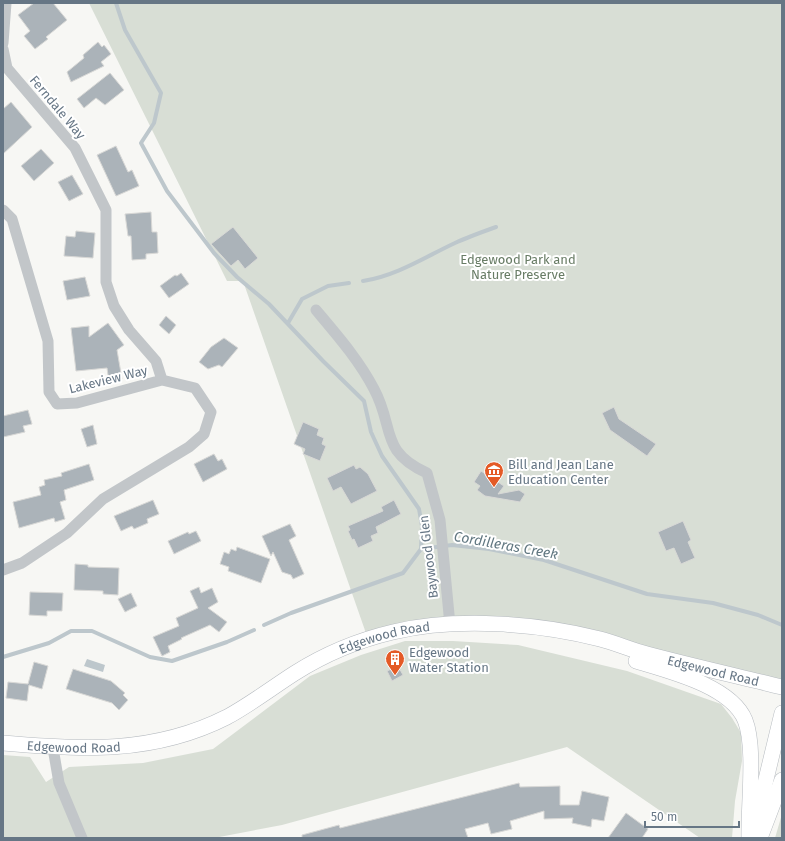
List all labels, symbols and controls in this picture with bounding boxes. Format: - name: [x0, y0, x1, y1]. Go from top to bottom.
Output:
- street label: Ferndale Way: [27, 73, 89, 143]
- park label: Edgewood Park and Nature Preserve: [460, 252, 576, 282]
- street label: Lakeview Way: [67, 362, 150, 397]
- place label: Bill and Jean Lane Education Center: [508, 457, 614, 487]
- museum icon: Bill and Jean Lane Education Center: [483, 460, 505, 488]
- street label: Baywood Glen: [416, 515, 441, 599]
- water label: Cordilleras Creek: [453, 528, 560, 563]
- street label: Edgewood Road: [337, 619, 431, 657]
- place label: Edgewood Water Station: [409, 645, 489, 675]
- building icon: Edgewood Water Station: [384, 648, 406, 676]
- street label: Edgewood Road: [666, 653, 761, 689]
- street label: Edgewood Road: [26, 738, 121, 756]
- scale bar: [645, 803, 739, 829]
- text: 50 m: [651, 810, 677, 824]

